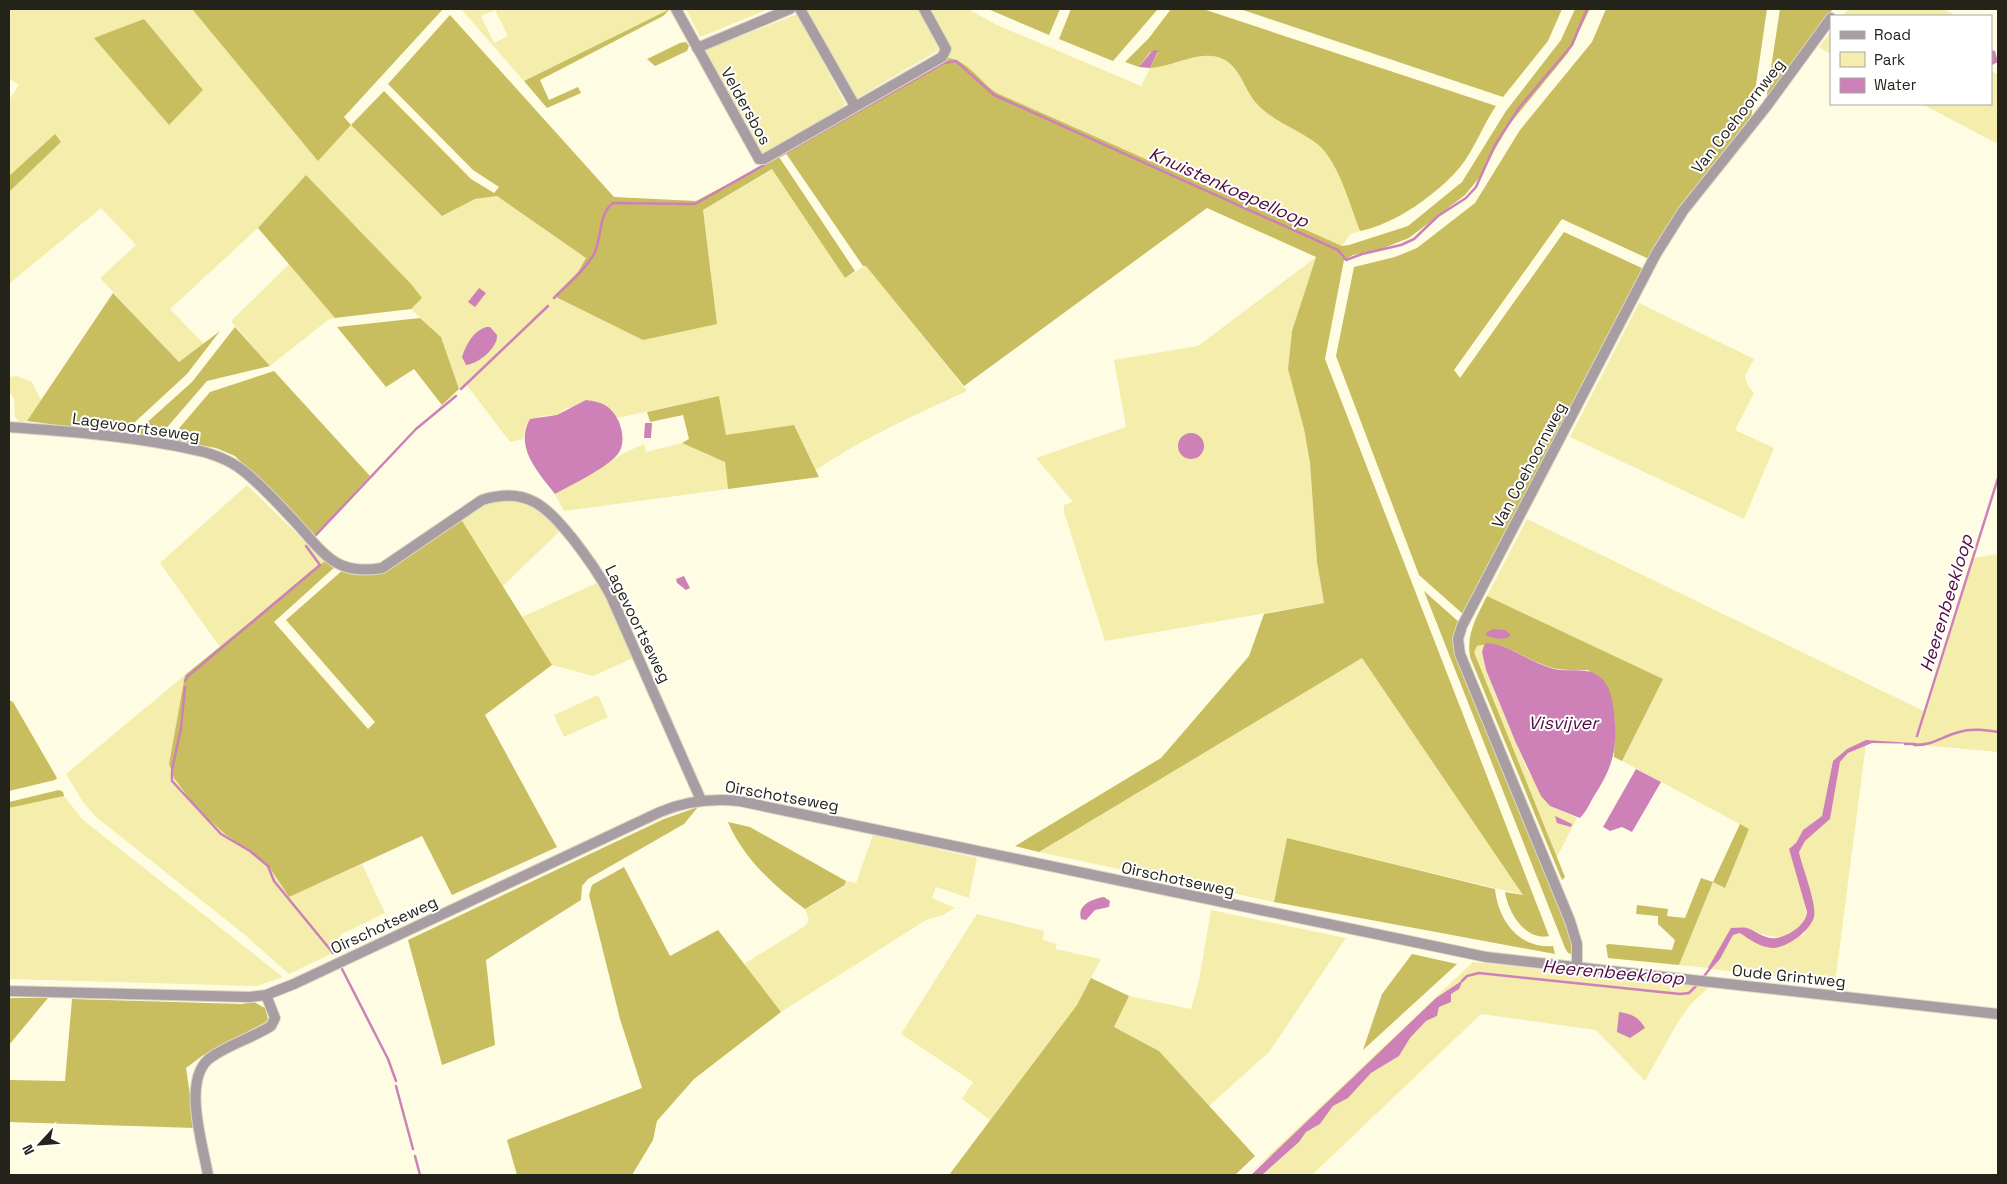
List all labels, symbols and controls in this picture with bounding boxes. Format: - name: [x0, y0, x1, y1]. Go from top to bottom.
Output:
- legend: [1830, 15, 1992, 105]
- text: Road: [1874, 25, 1911, 44]
- text: Park: [1874, 50, 1905, 69]
- street label: Van Coehoornweg: [1687, 54, 1789, 178]
- street label: Veldersbos: [716, 64, 776, 148]
- text: Water: [1874, 75, 1917, 94]
- water label: Knuistenkoepelloop: [1146, 141, 1314, 233]
- street label: Van Coehoornweg: [1487, 398, 1571, 532]
- street label: Lagevoortseweg: [71, 408, 201, 446]
- water label: Heerenbeekloop: [1914, 530, 1978, 674]
- street label: Lagevoortseweg: [600, 562, 676, 686]
- water label: Visvijver: [1528, 711, 1600, 734]
- street label: Oirschotseweg: [723, 776, 841, 816]
- street label: Oirschotseweg: [1119, 857, 1237, 901]
- street label: Oirschotseweg: [327, 891, 441, 959]
- water label: Heerenbeekloop: [1541, 954, 1686, 990]
- street label: Oude Grintweg: [1731, 960, 1847, 992]
- north arrow: [15, 1119, 65, 1169]
- text: N: [18, 1142, 38, 1158]

